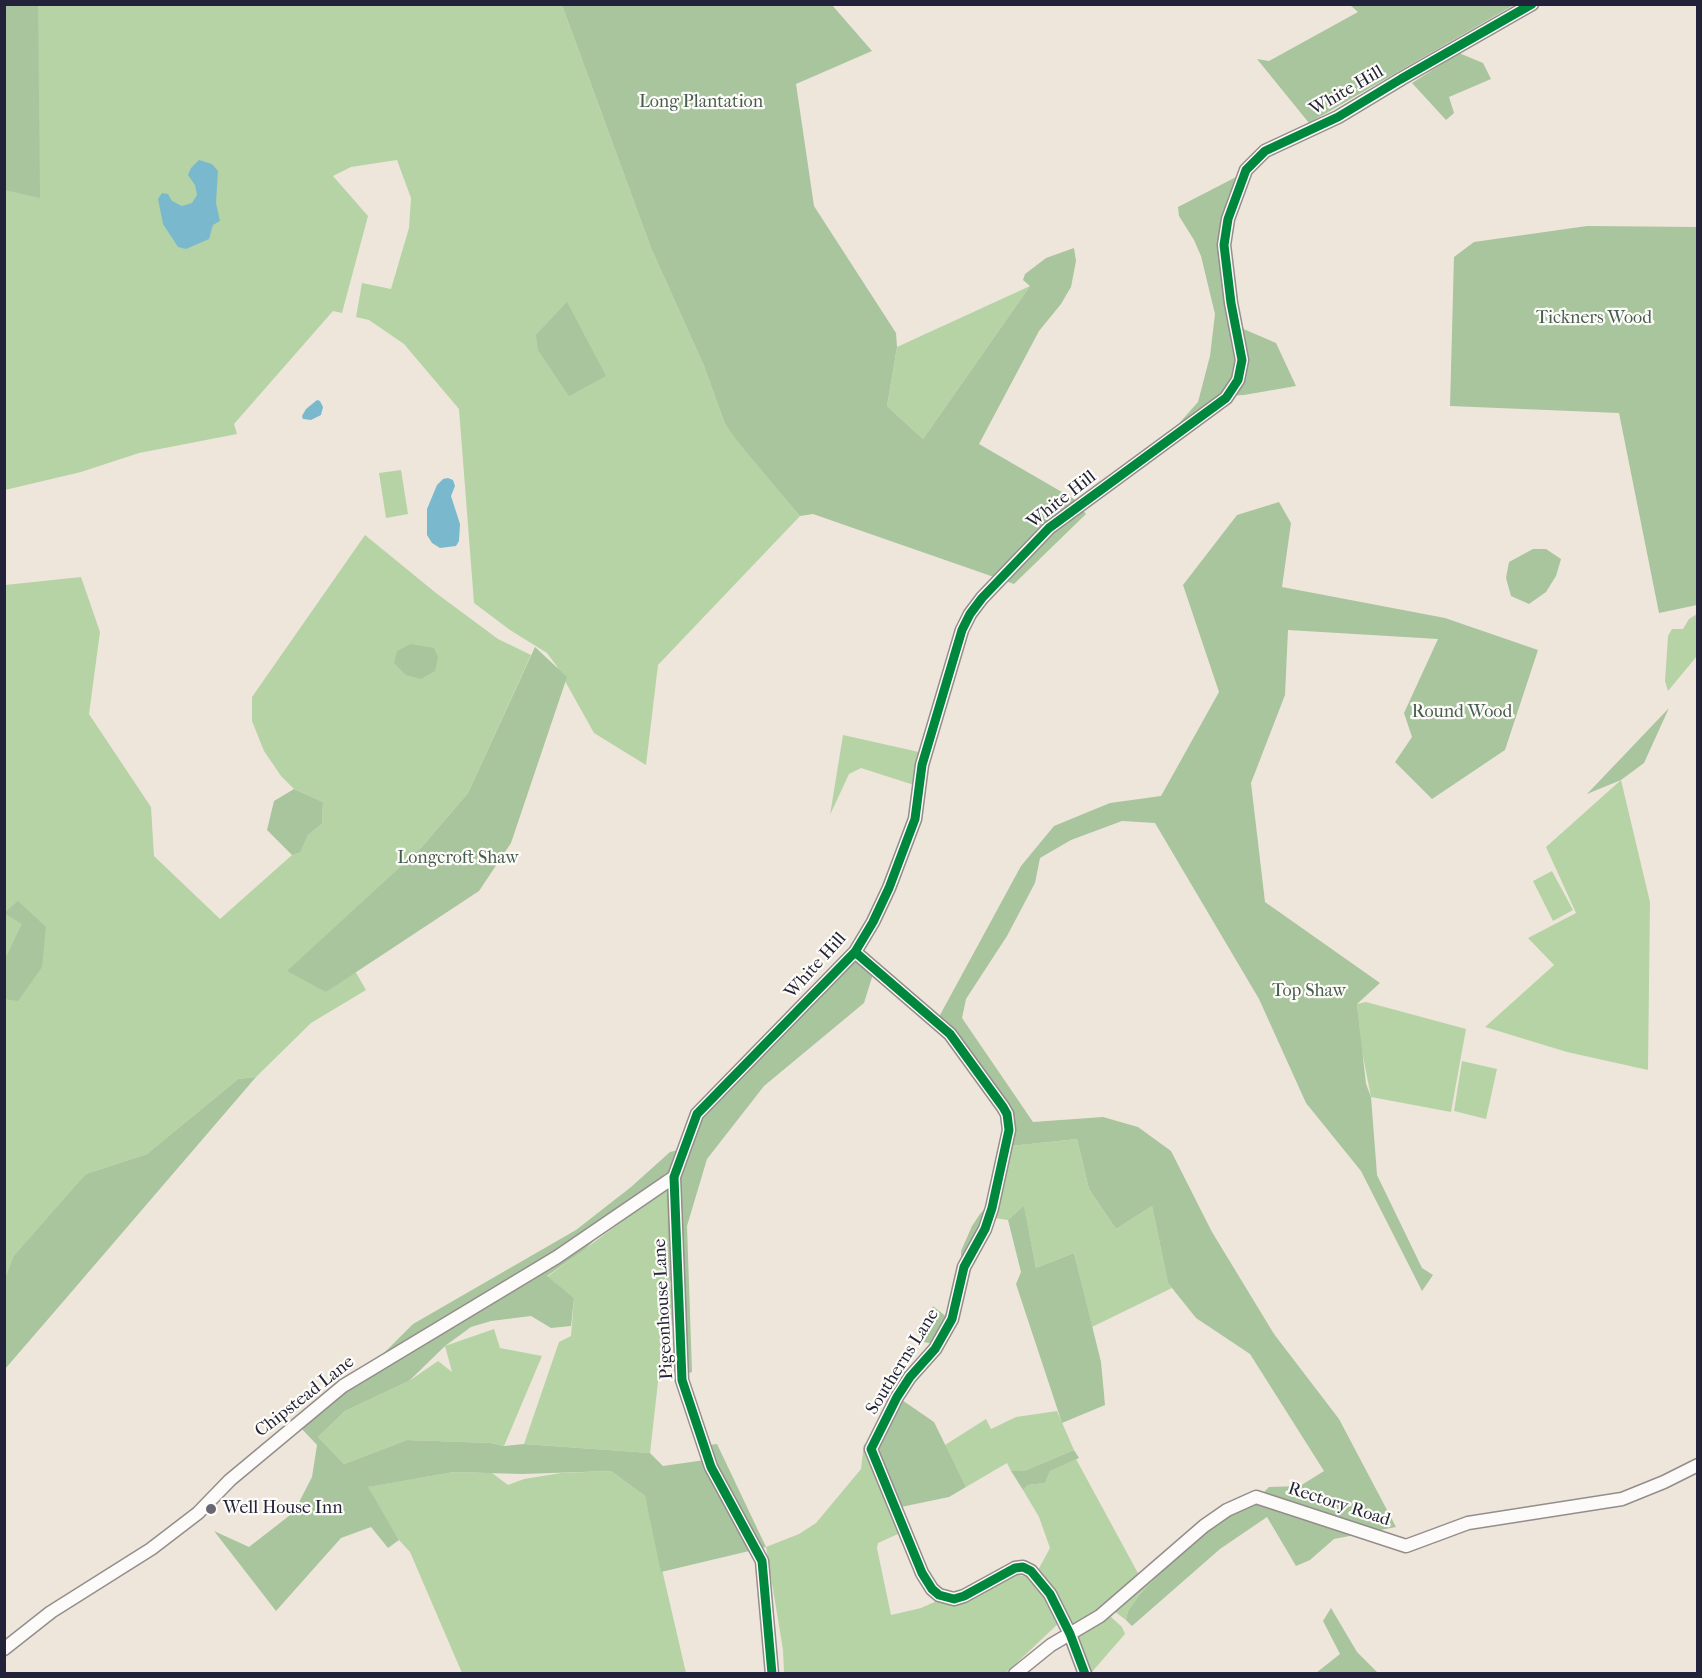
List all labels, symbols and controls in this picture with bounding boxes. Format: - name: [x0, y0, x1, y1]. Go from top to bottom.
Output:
- street label: White Hill: [1306, 61, 1388, 121]
- park label: Long Plantation: [639, 92, 763, 114]
- park label: Tickners Wood: [1536, 308, 1652, 330]
- street label: White Hill: [1023, 466, 1101, 534]
- park label: Round Wood: [1412, 702, 1512, 724]
- park label: Longcroft Shaw: [397, 848, 519, 870]
- street label: White Hill: [781, 928, 851, 1004]
- park label: Top Shaw: [1272, 981, 1346, 1003]
- street label: Pigeonhouse Lane: [650, 1238, 678, 1380]
- street label: Southerns Lane: [862, 1305, 944, 1419]
- street label: Chipstead Lane: [251, 1352, 359, 1442]
- street label: Rectory Road: [1285, 1478, 1393, 1532]
- place label: Well House Inn: [223, 1498, 343, 1520]
- marker: Well House Inn: [204, 1502, 218, 1516]

